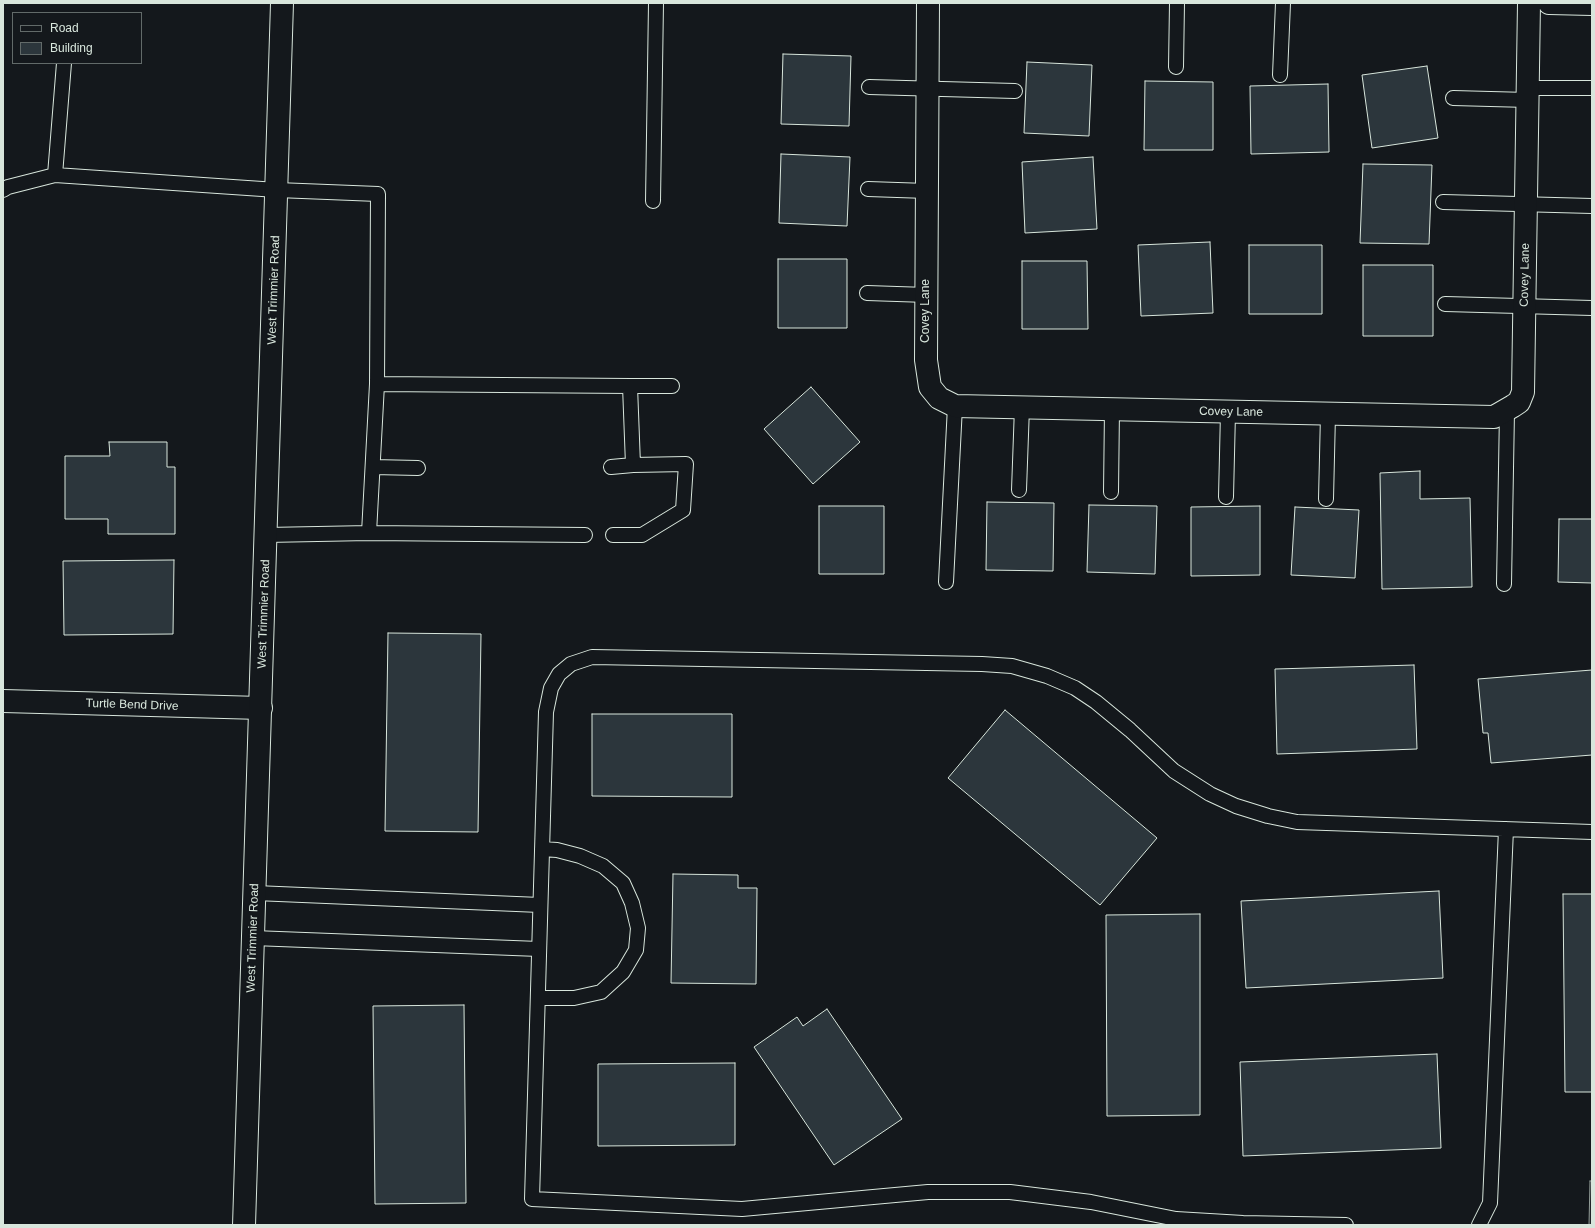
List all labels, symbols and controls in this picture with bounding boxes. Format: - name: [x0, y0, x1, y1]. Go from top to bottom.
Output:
- legend: [12, 12, 142, 64]
- text: Road: [50, 21, 79, 35]
- text: Building: [50, 41, 93, 55]
- street label: West Trimmier Road: [265, 235, 283, 345]
- street label: Covey Lane: [1517, 243, 1533, 307]
- street label: Covey Lane: [919, 279, 933, 343]
- street label: Covey Lane: [1199, 404, 1263, 420]
- street label: West Trimmier Road: [255, 559, 273, 669]
- street label: Turtle Bend Drive: [85, 696, 179, 714]
- street label: West Trimmier Road: [244, 883, 262, 993]

